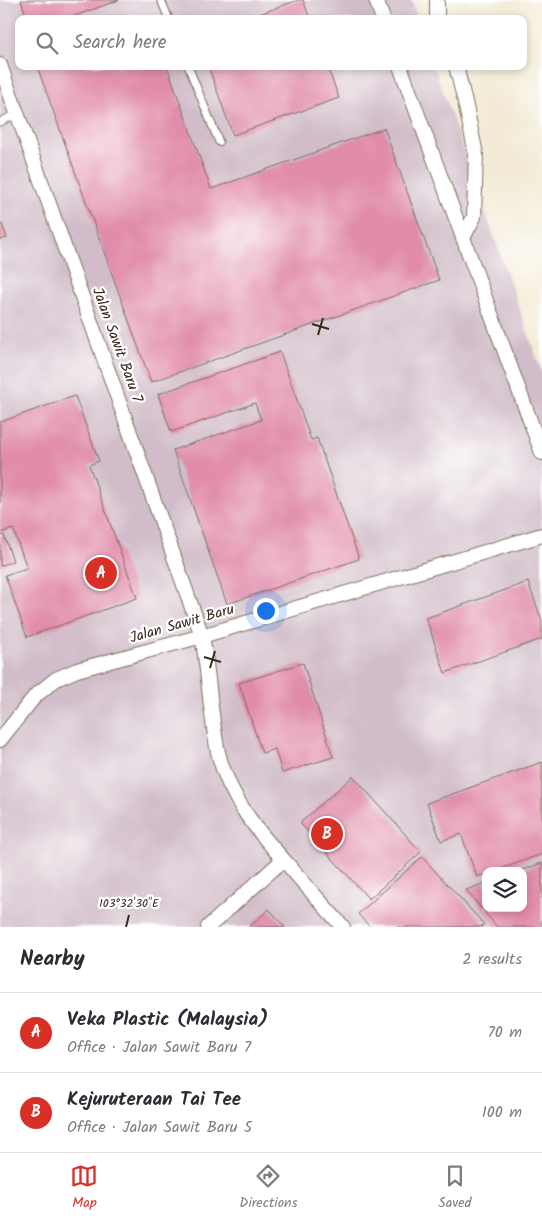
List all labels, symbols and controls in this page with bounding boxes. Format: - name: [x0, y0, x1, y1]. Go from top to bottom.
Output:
- search box: [15, 15, 527, 70]
- text: Search here: [73, 28, 167, 58]
- icon: search: [33, 29, 61, 57]
- street label: Jalan Sawit Baru 7: [85, 284, 149, 407]
- pin: A: [85, 554, 117, 592]
- street label: Jalan Sawit Baru: [127, 598, 237, 650]
- your location: [253, 598, 279, 624]
- pin: B: [311, 815, 343, 853]
- map controls: [482, 867, 527, 912]
- button: layers: [482, 867, 527, 912]
- text: 103°32'30"E: [99, 894, 160, 913]
- text: Nearby: [20, 943, 85, 976]
- text: 2 results: [462, 947, 522, 972]
- text: Veka Plastic (Malaysia): [67, 1005, 268, 1035]
- text: A: [31, 1020, 41, 1045]
- text: 70 m: [487, 1020, 522, 1045]
- text: Office · Jalan Sawit Baru 7: [67, 1035, 251, 1060]
- text: Kejuruteraan Tai Tee: [67, 1085, 241, 1115]
- text: B: [31, 1100, 41, 1125]
- text: 100 m: [482, 1100, 522, 1125]
- text: Office · Jalan Sawit Baru 5: [67, 1115, 252, 1140]
- tab: Map: [70, 1162, 98, 1214]
- tab: Directions: [239, 1162, 297, 1214]
- tab: Saved: [438, 1162, 472, 1214]

